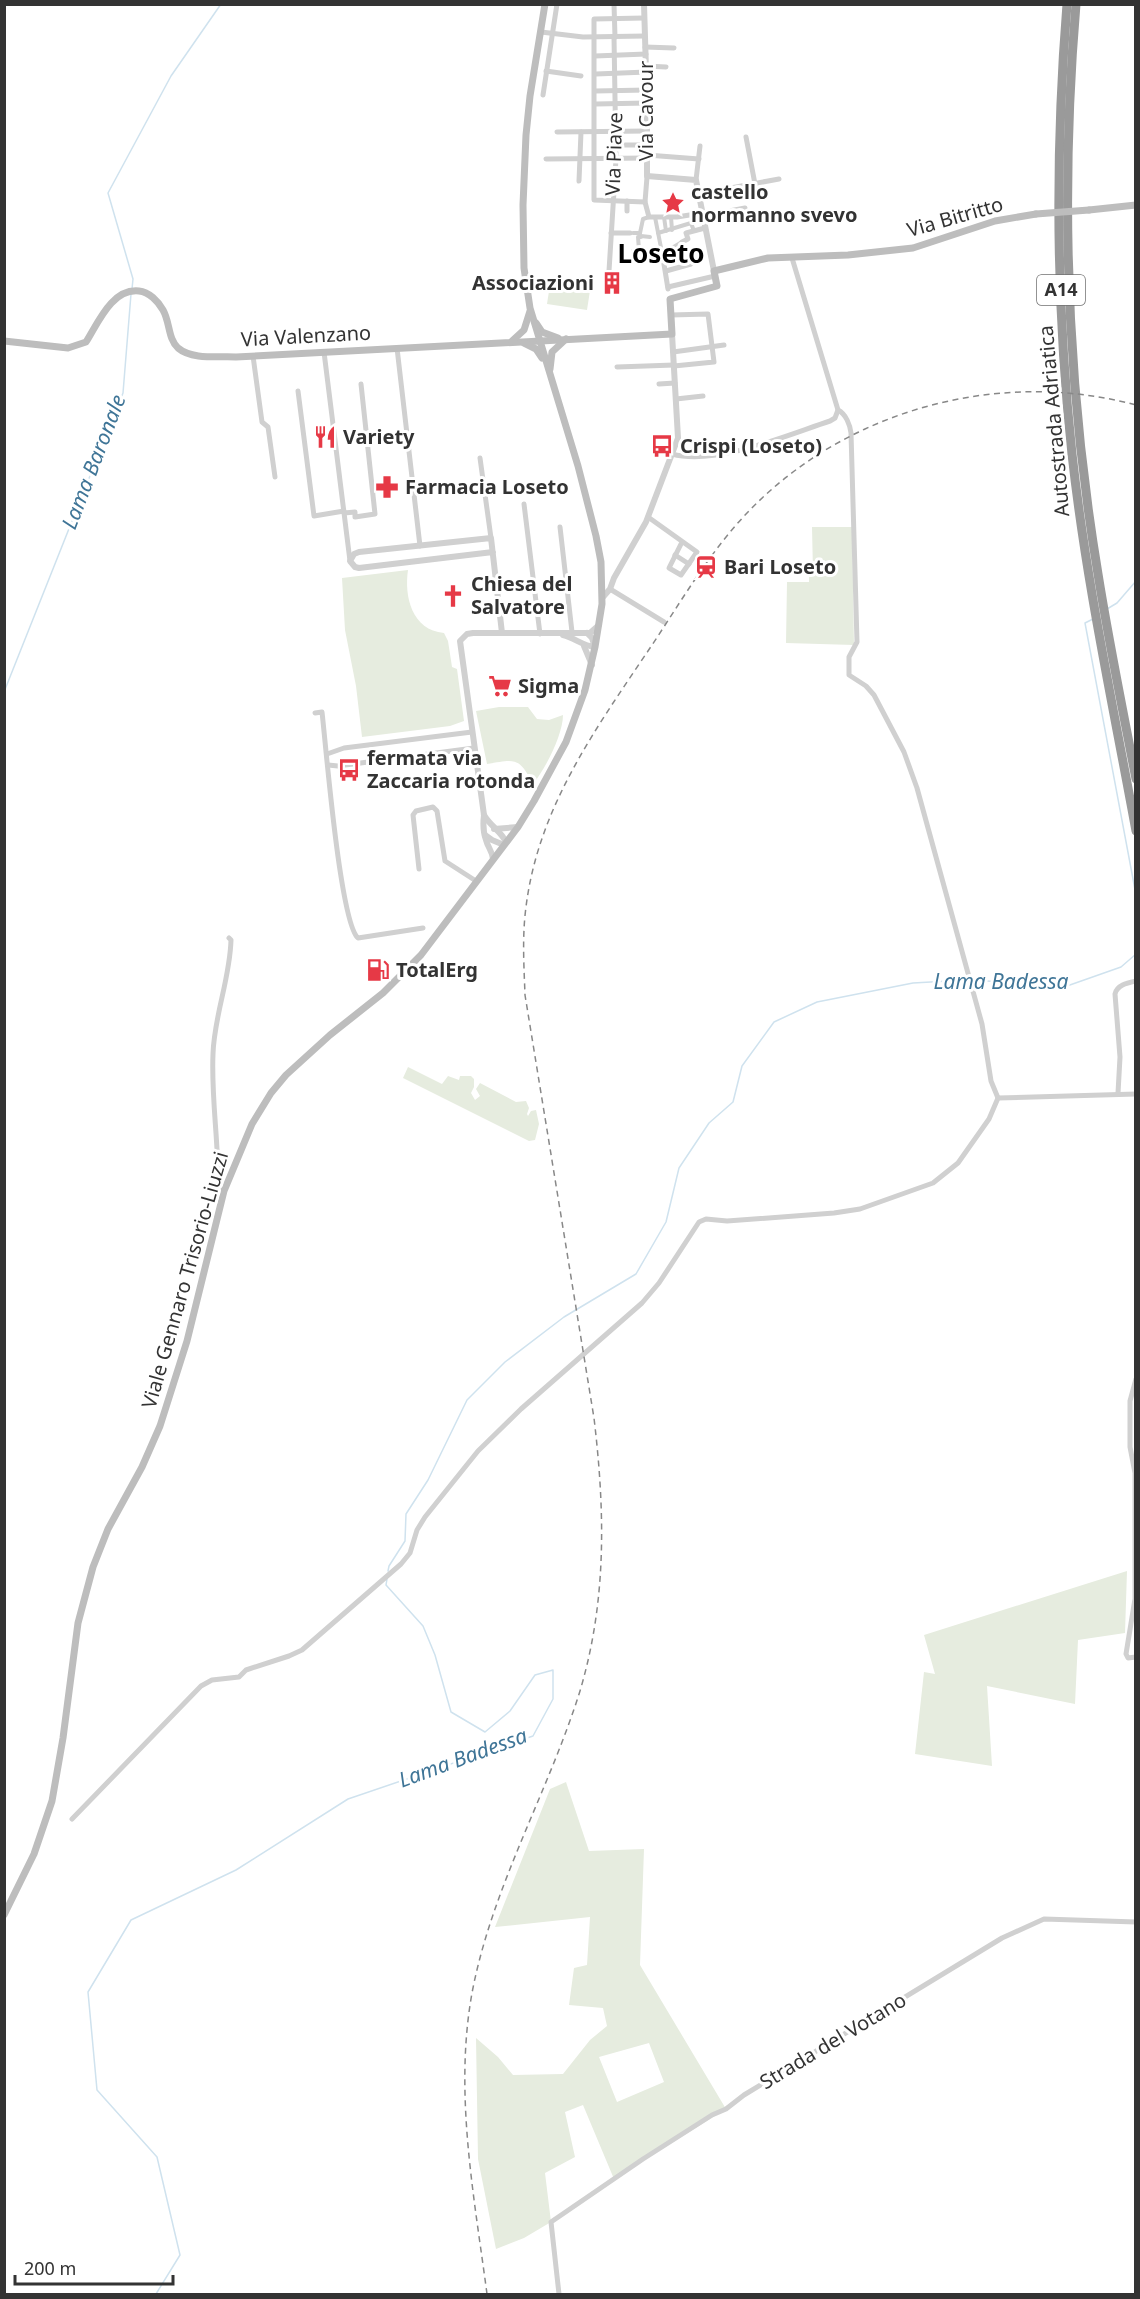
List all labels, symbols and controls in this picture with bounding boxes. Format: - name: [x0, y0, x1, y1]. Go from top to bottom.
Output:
- street label: Via Cavour: [632, 61, 659, 161]
- street label: Via Piave: [599, 112, 628, 196]
- place label: castello normanno svevo: [691, 178, 858, 228]
- place icon: castello normanno svevo: [660, 190, 686, 216]
- street label: Via Bitritto: [904, 190, 1006, 243]
- district label: Loseto: [618, 235, 704, 271]
- place label: Associazioni: [472, 269, 594, 296]
- building icon: Associazioni: [599, 270, 625, 296]
- road number: A14: [1037, 275, 1085, 305]
- street label: Via Valenzano: [240, 319, 372, 352]
- street label: Autostrada Adriatica: [1032, 324, 1075, 518]
- water label: Lama Baronale: [55, 390, 132, 533]
- place label: Variety: [343, 423, 415, 450]
- restaurant icon: Variety: [312, 424, 338, 450]
- place label: Crispi (Loseto): [680, 432, 822, 459]
- bus stop icon: Crispi (Loseto): [649, 433, 675, 459]
- place label: Farmacia Loseto: [405, 473, 569, 500]
- pharmacy icon: Farmacia Loseto: [374, 474, 400, 500]
- place label: Bari Loseto: [724, 553, 836, 580]
- station icon: Bari Loseto: [693, 554, 719, 580]
- place label: Chiesa del Salvatore: [471, 570, 573, 620]
- church icon: Chiesa del Salvatore: [440, 583, 466, 609]
- place label: Sigma: [518, 672, 579, 699]
- supermarket icon: Sigma: [487, 673, 513, 699]
- place label: fermata via Zaccaria rotonda: [367, 744, 535, 794]
- bus stop icon: fermata via Zaccaria rotonda: [336, 757, 362, 783]
- place label: TotalErg: [396, 956, 478, 983]
- fuel station icon: TotalErg: [365, 957, 391, 983]
- water label: Lama Badessa: [934, 967, 1069, 995]
- street label: Viale Gennaro Trisorio-Liuzzi: [135, 1148, 234, 1411]
- water label: Lama Badessa: [394, 1721, 531, 1793]
- street label: Strada del Votano: [754, 1986, 911, 2095]
- scale bar: [15, 2248, 172, 2286]
- text: 200 m: [24, 2256, 76, 2280]

